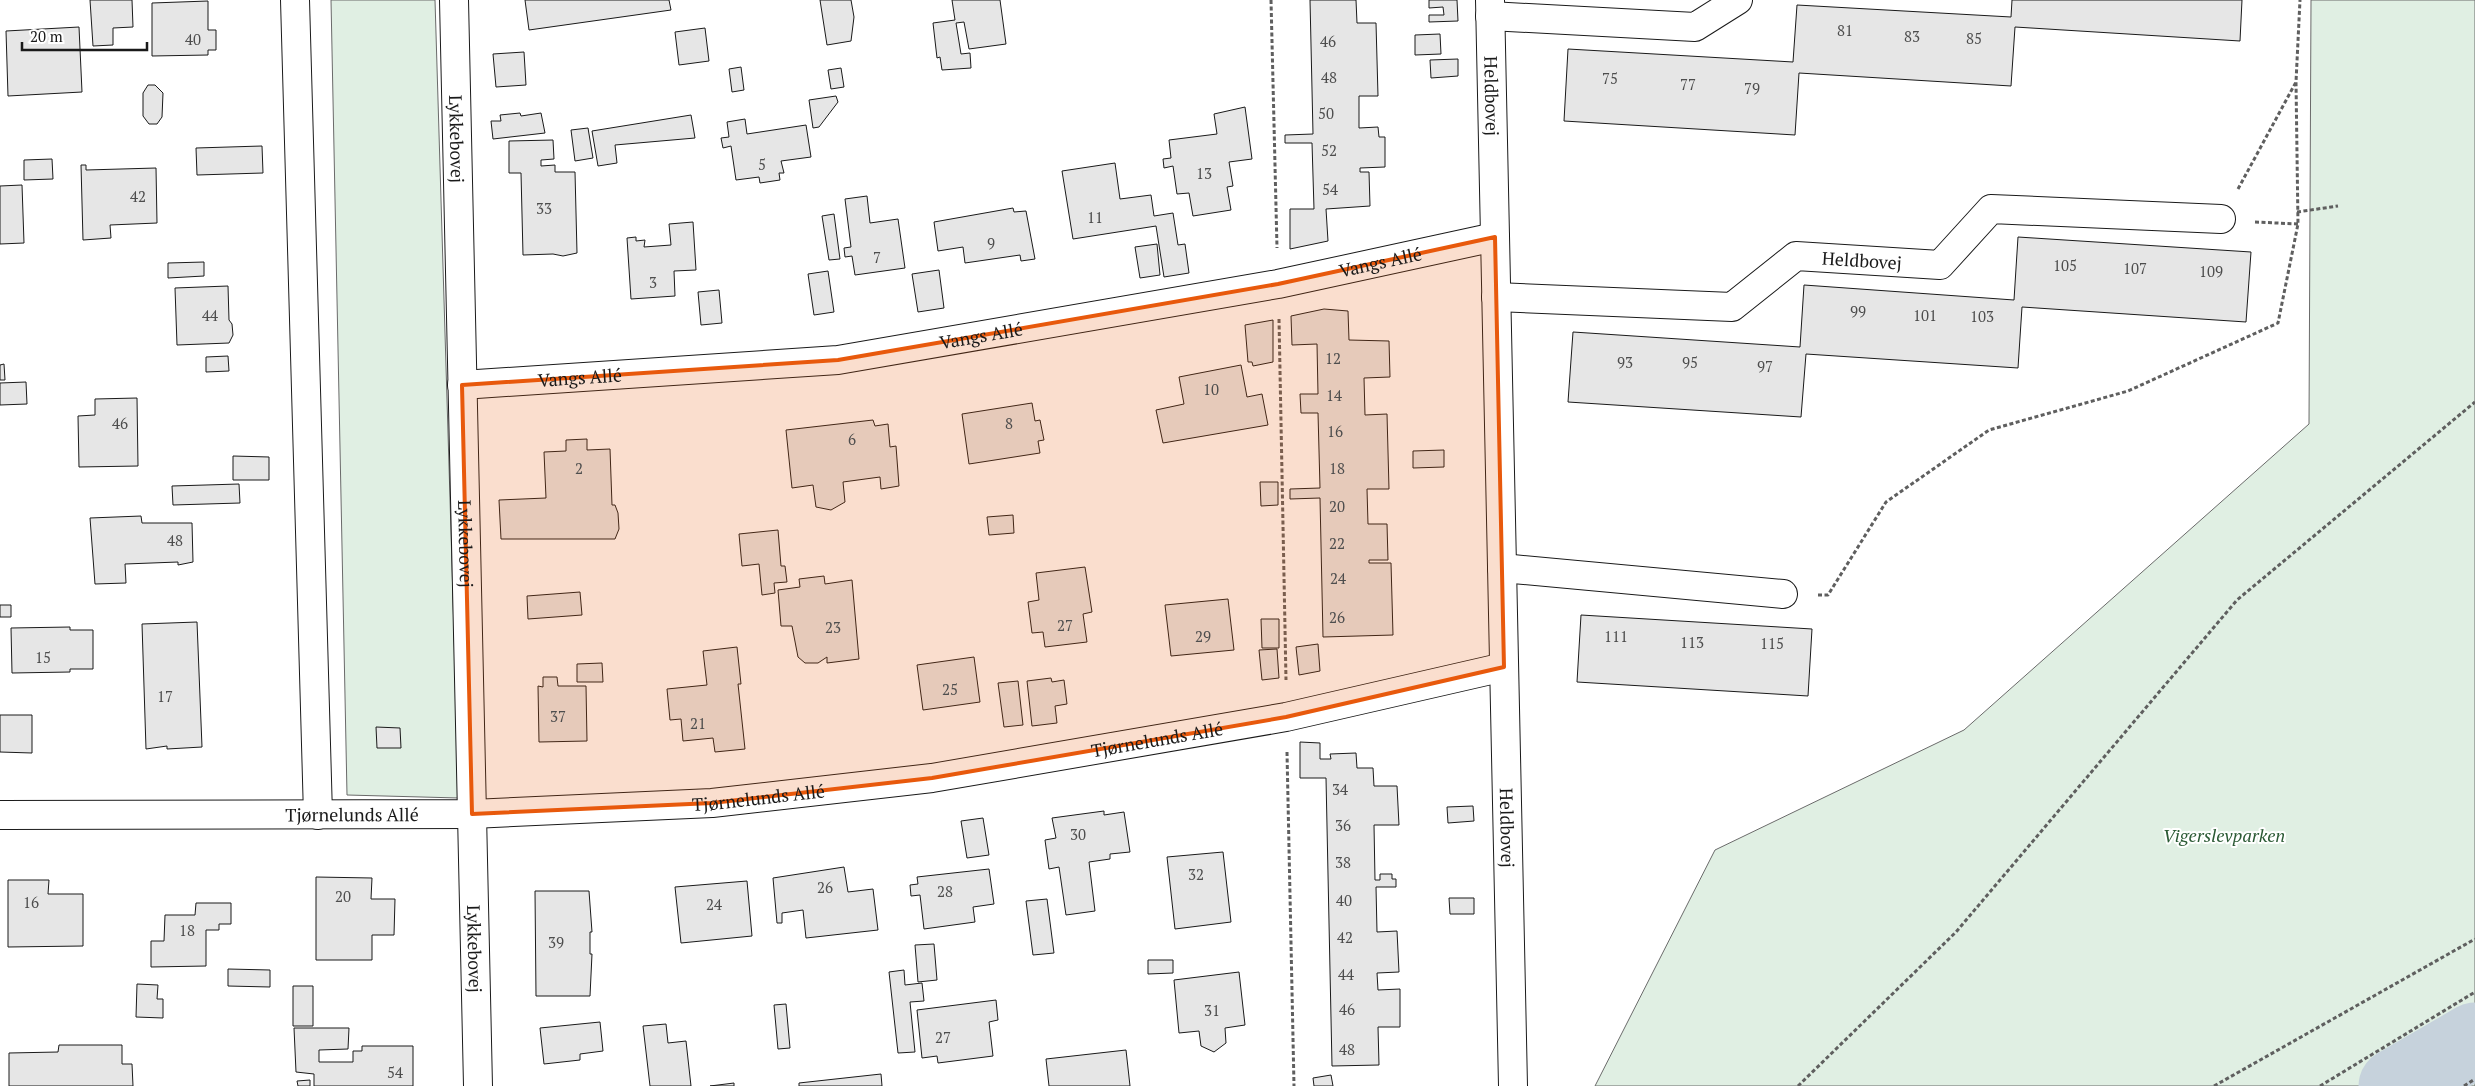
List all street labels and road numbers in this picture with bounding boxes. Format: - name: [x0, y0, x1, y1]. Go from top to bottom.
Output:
- street label: Heldbovej: [1479, 56, 1505, 136]
- street label: Lykkebovej: [444, 95, 470, 183]
- street label: Vangs Allé: [1337, 241, 1424, 282]
- street label: Heldbovej: [1821, 246, 1903, 275]
- street label: Vangs Allé: [938, 316, 1025, 354]
- street label: Vangs Allé: [537, 362, 623, 392]
- street label: Lykkebovej: [453, 500, 479, 588]
- street label: Tjørnelunds Allé: [1089, 716, 1225, 762]
- street label: Tjørnelunds Allé: [691, 778, 826, 816]
- street label: Heldbovej: [1495, 788, 1520, 868]
- street label: Tjørnelunds Allé: [285, 802, 419, 826]
- street label: Lykkebovej: [462, 904, 488, 993]

